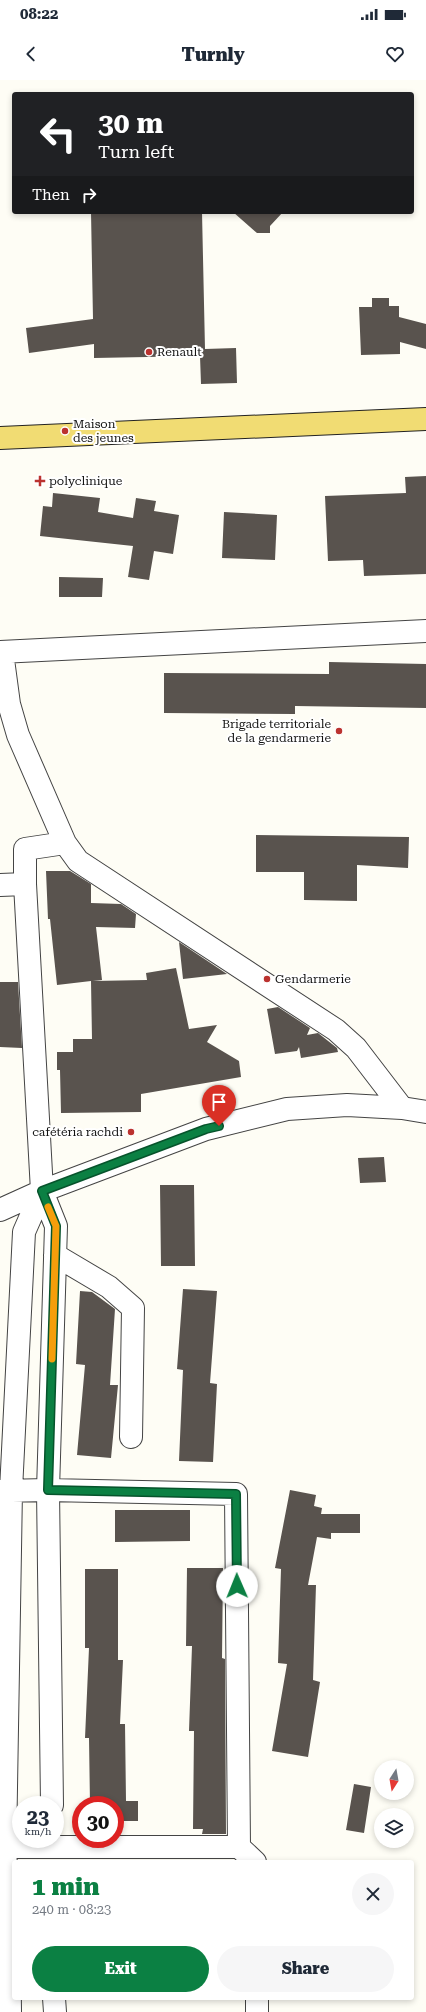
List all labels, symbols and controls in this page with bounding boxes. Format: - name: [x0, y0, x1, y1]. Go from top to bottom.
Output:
- text: 08:22: [20, 5, 58, 23]
- icon: back: [20, 43, 42, 65]
- icon: heart: [384, 43, 406, 65]
- text: Turnly: [181, 44, 245, 65]
- text: 30 m: [98, 107, 163, 140]
- icon: left: [32, 108, 84, 160]
- text: Turn left: [98, 141, 174, 162]
- icon: right: [78, 184, 100, 206]
- text: Then: [32, 186, 70, 204]
- place label: Renault: [157, 345, 202, 359]
- marker: Renault: [144, 347, 154, 357]
- place label: Maison des jeunes: [73, 417, 134, 445]
- marker: Maison des jeunes: [60, 426, 70, 436]
- place label: polyclinique: [49, 474, 123, 488]
- marker: polyclinique: [34, 475, 46, 487]
- place label: Brigade territoriale de la gendarmerie: [222, 717, 331, 745]
- marker: Brigade territoriale de la gendarmerie: [334, 726, 344, 736]
- place label: Gendarmerie: [275, 972, 351, 986]
- marker: Gendarmerie: [262, 974, 272, 984]
- pin: [202, 1085, 236, 1126]
- icon: arrive: [208, 1091, 230, 1113]
- place label: cafétéria rachdi: [32, 1125, 123, 1139]
- marker: cafétéria rachdi: [126, 1127, 136, 1137]
- position arrow: [216, 1565, 258, 1607]
- north arrow: [374, 1760, 414, 1800]
- map controls: [374, 1760, 414, 1848]
- speed limit sign: 30: [72, 1796, 124, 1848]
- text: 23: [27, 1805, 49, 1829]
- button: layers: [374, 1808, 414, 1848]
- text: km/h: [25, 1826, 51, 1837]
- text: 1 min: [32, 1873, 99, 1901]
- button: close: [352, 1873, 394, 1915]
- text: 240 m · 08:23: [32, 1902, 111, 1917]
- button: Exit: [32, 1946, 209, 1992]
- button: Share: [217, 1946, 394, 1992]

